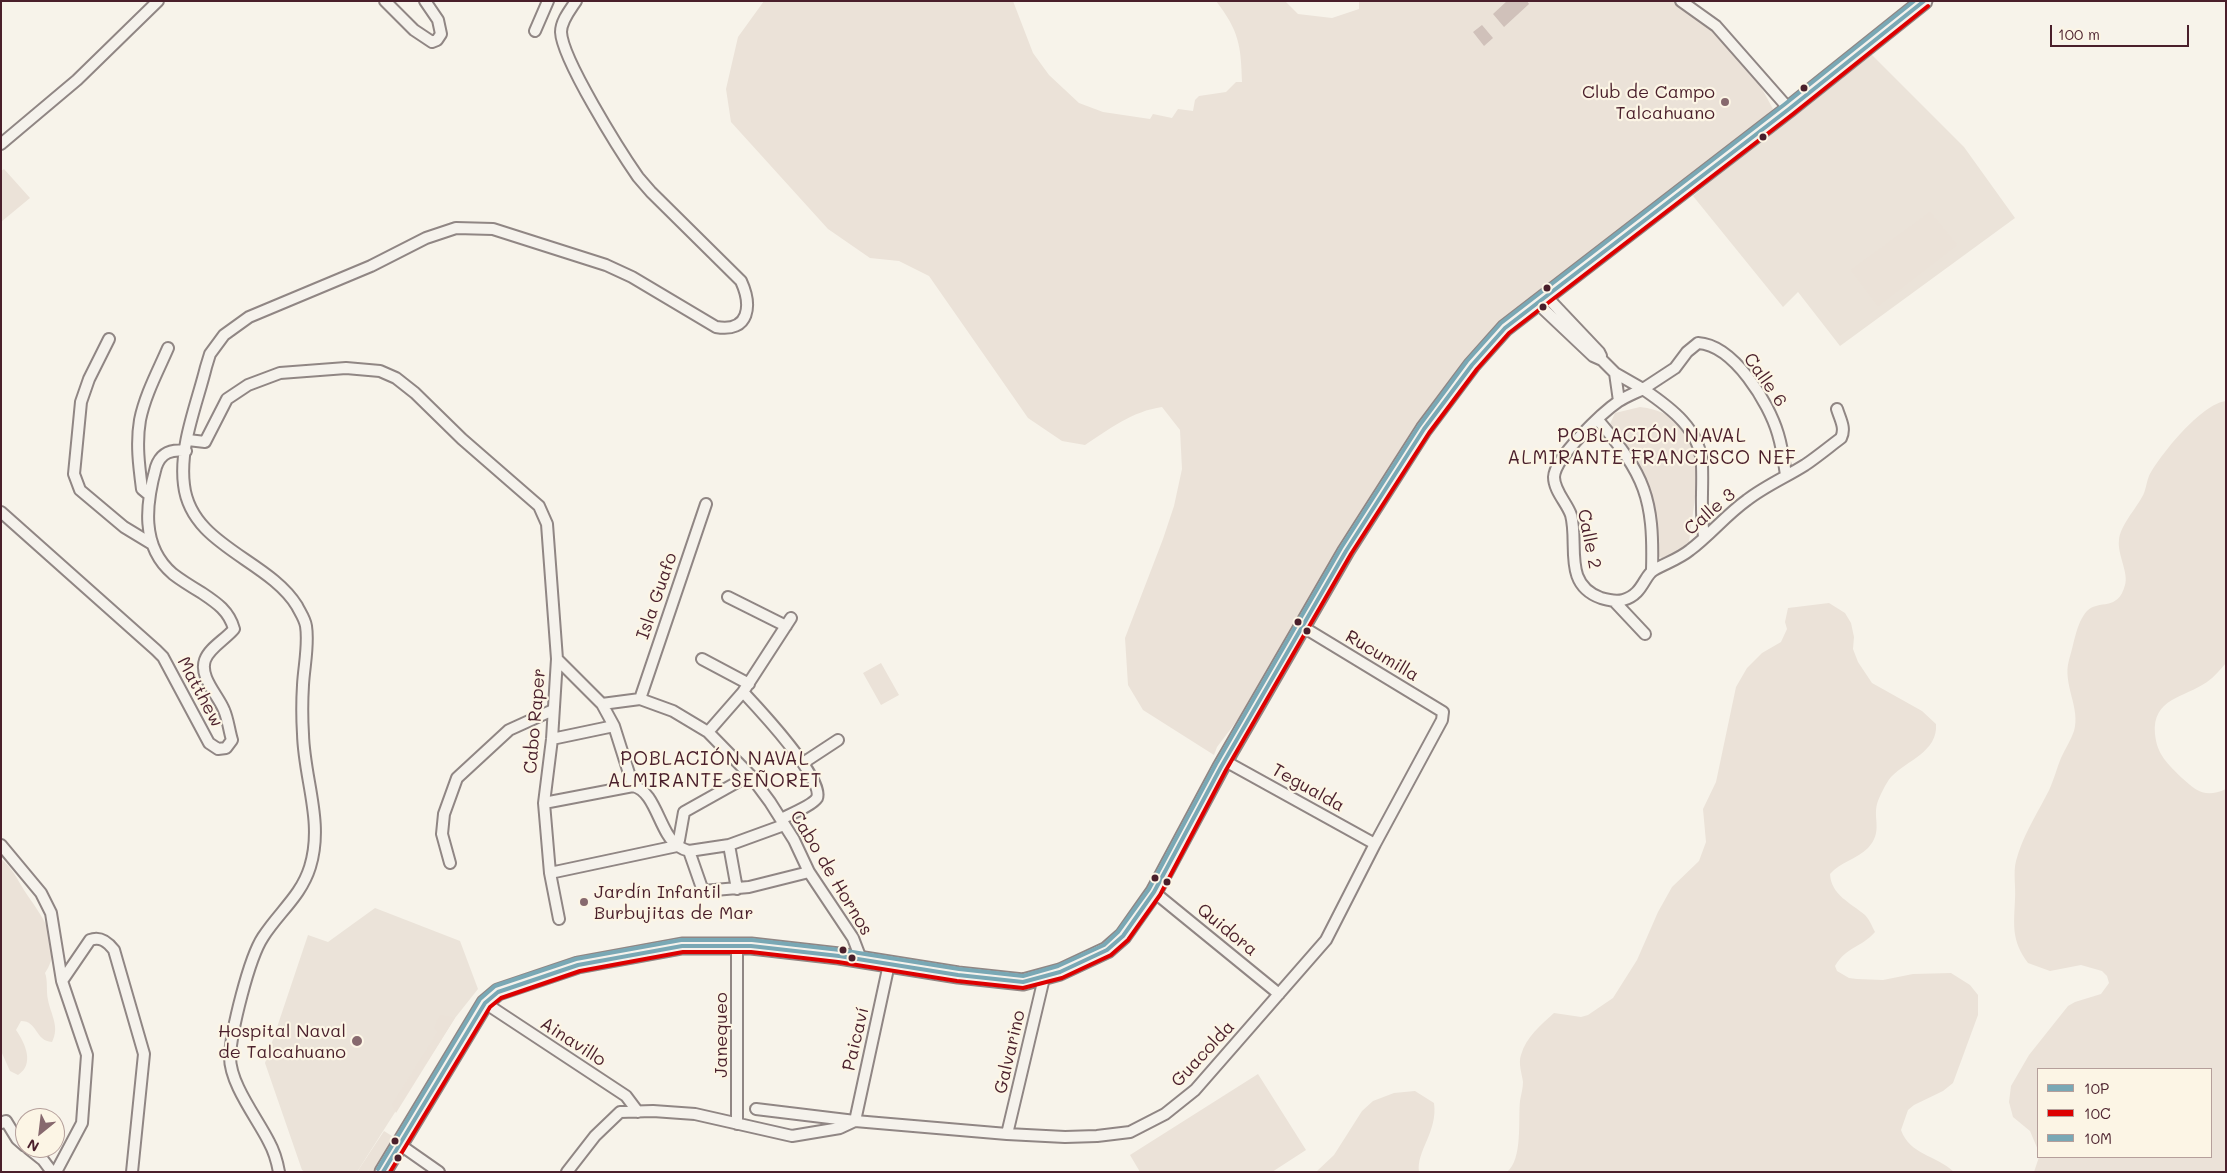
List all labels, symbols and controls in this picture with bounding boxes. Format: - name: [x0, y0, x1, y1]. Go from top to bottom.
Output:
- scale bar: [2052, 15, 2191, 47]
- text: 100 m: [2058, 24, 2100, 44]
- place label: Club de Campo Talcahuano: [1582, 81, 1715, 124]
- unlabelled marker: [1799, 83, 1809, 93]
- marker: Club de Campo Talcahuano: [1719, 96, 1731, 108]
- unlabelled marker: [1758, 132, 1768, 142]
- unlabelled marker: [1542, 283, 1552, 293]
- unlabelled marker: [1538, 302, 1548, 312]
- street label: Calle 6: [1739, 349, 1791, 411]
- district label: POBLACIÓN NAVAL ALMIRANTE FRANCISCO NEF: [1504, 425, 1800, 469]
- street label: Calle 3: [1680, 484, 1740, 540]
- street label: Calle 2: [1573, 507, 1605, 571]
- street label: Isla Guafo: [632, 550, 682, 642]
- unlabelled marker: [1293, 617, 1303, 627]
- unlabelled marker: [1302, 626, 1312, 636]
- street label: Rucumilla: [1341, 626, 1423, 686]
- street label: Matthew: [172, 653, 228, 731]
- street label: Cabo Raper: [520, 667, 550, 775]
- district label: POBLACIÓN NAVAL ALMIRANTE SEÑORET: [605, 748, 825, 792]
- street label: Tegualda: [1268, 759, 1348, 817]
- street label: Cabo de Hornos: [785, 806, 877, 940]
- unlabelled marker: [1150, 873, 1160, 883]
- unlabelled marker: [1162, 877, 1172, 887]
- place label: Jardín Infantil Burbujitas de Mar: [594, 881, 753, 924]
- marker: Jardín Infantil Burbujitas de Mar: [578, 896, 590, 908]
- street label: Quidora: [1192, 899, 1262, 961]
- unlabelled marker: [838, 945, 848, 955]
- unlabelled marker: [847, 953, 857, 963]
- street label: Janequeo: [710, 992, 732, 1078]
- street label: Paicaví: [838, 1005, 874, 1073]
- street label: Galvarino: [990, 1008, 1030, 1096]
- street label: Ainavillo: [536, 1013, 610, 1071]
- street label: Guacolda: [1167, 1016, 1239, 1092]
- place label: Hospital Naval de Talcahuano: [218, 1020, 346, 1062]
- marker: Hospital Naval de Talcahuano: [350, 1034, 364, 1048]
- legend: [2037, 1068, 2212, 1158]
- text: 10P: [2084, 1078, 2109, 1098]
- text: 10C: [2084, 1103, 2111, 1123]
- north arrow: [15, 1108, 65, 1158]
- text: 10M: [2084, 1128, 2112, 1148]
- text: N: [24, 1135, 42, 1157]
- unlabelled marker: [390, 1136, 400, 1146]
- unlabelled marker: [393, 1153, 403, 1163]

